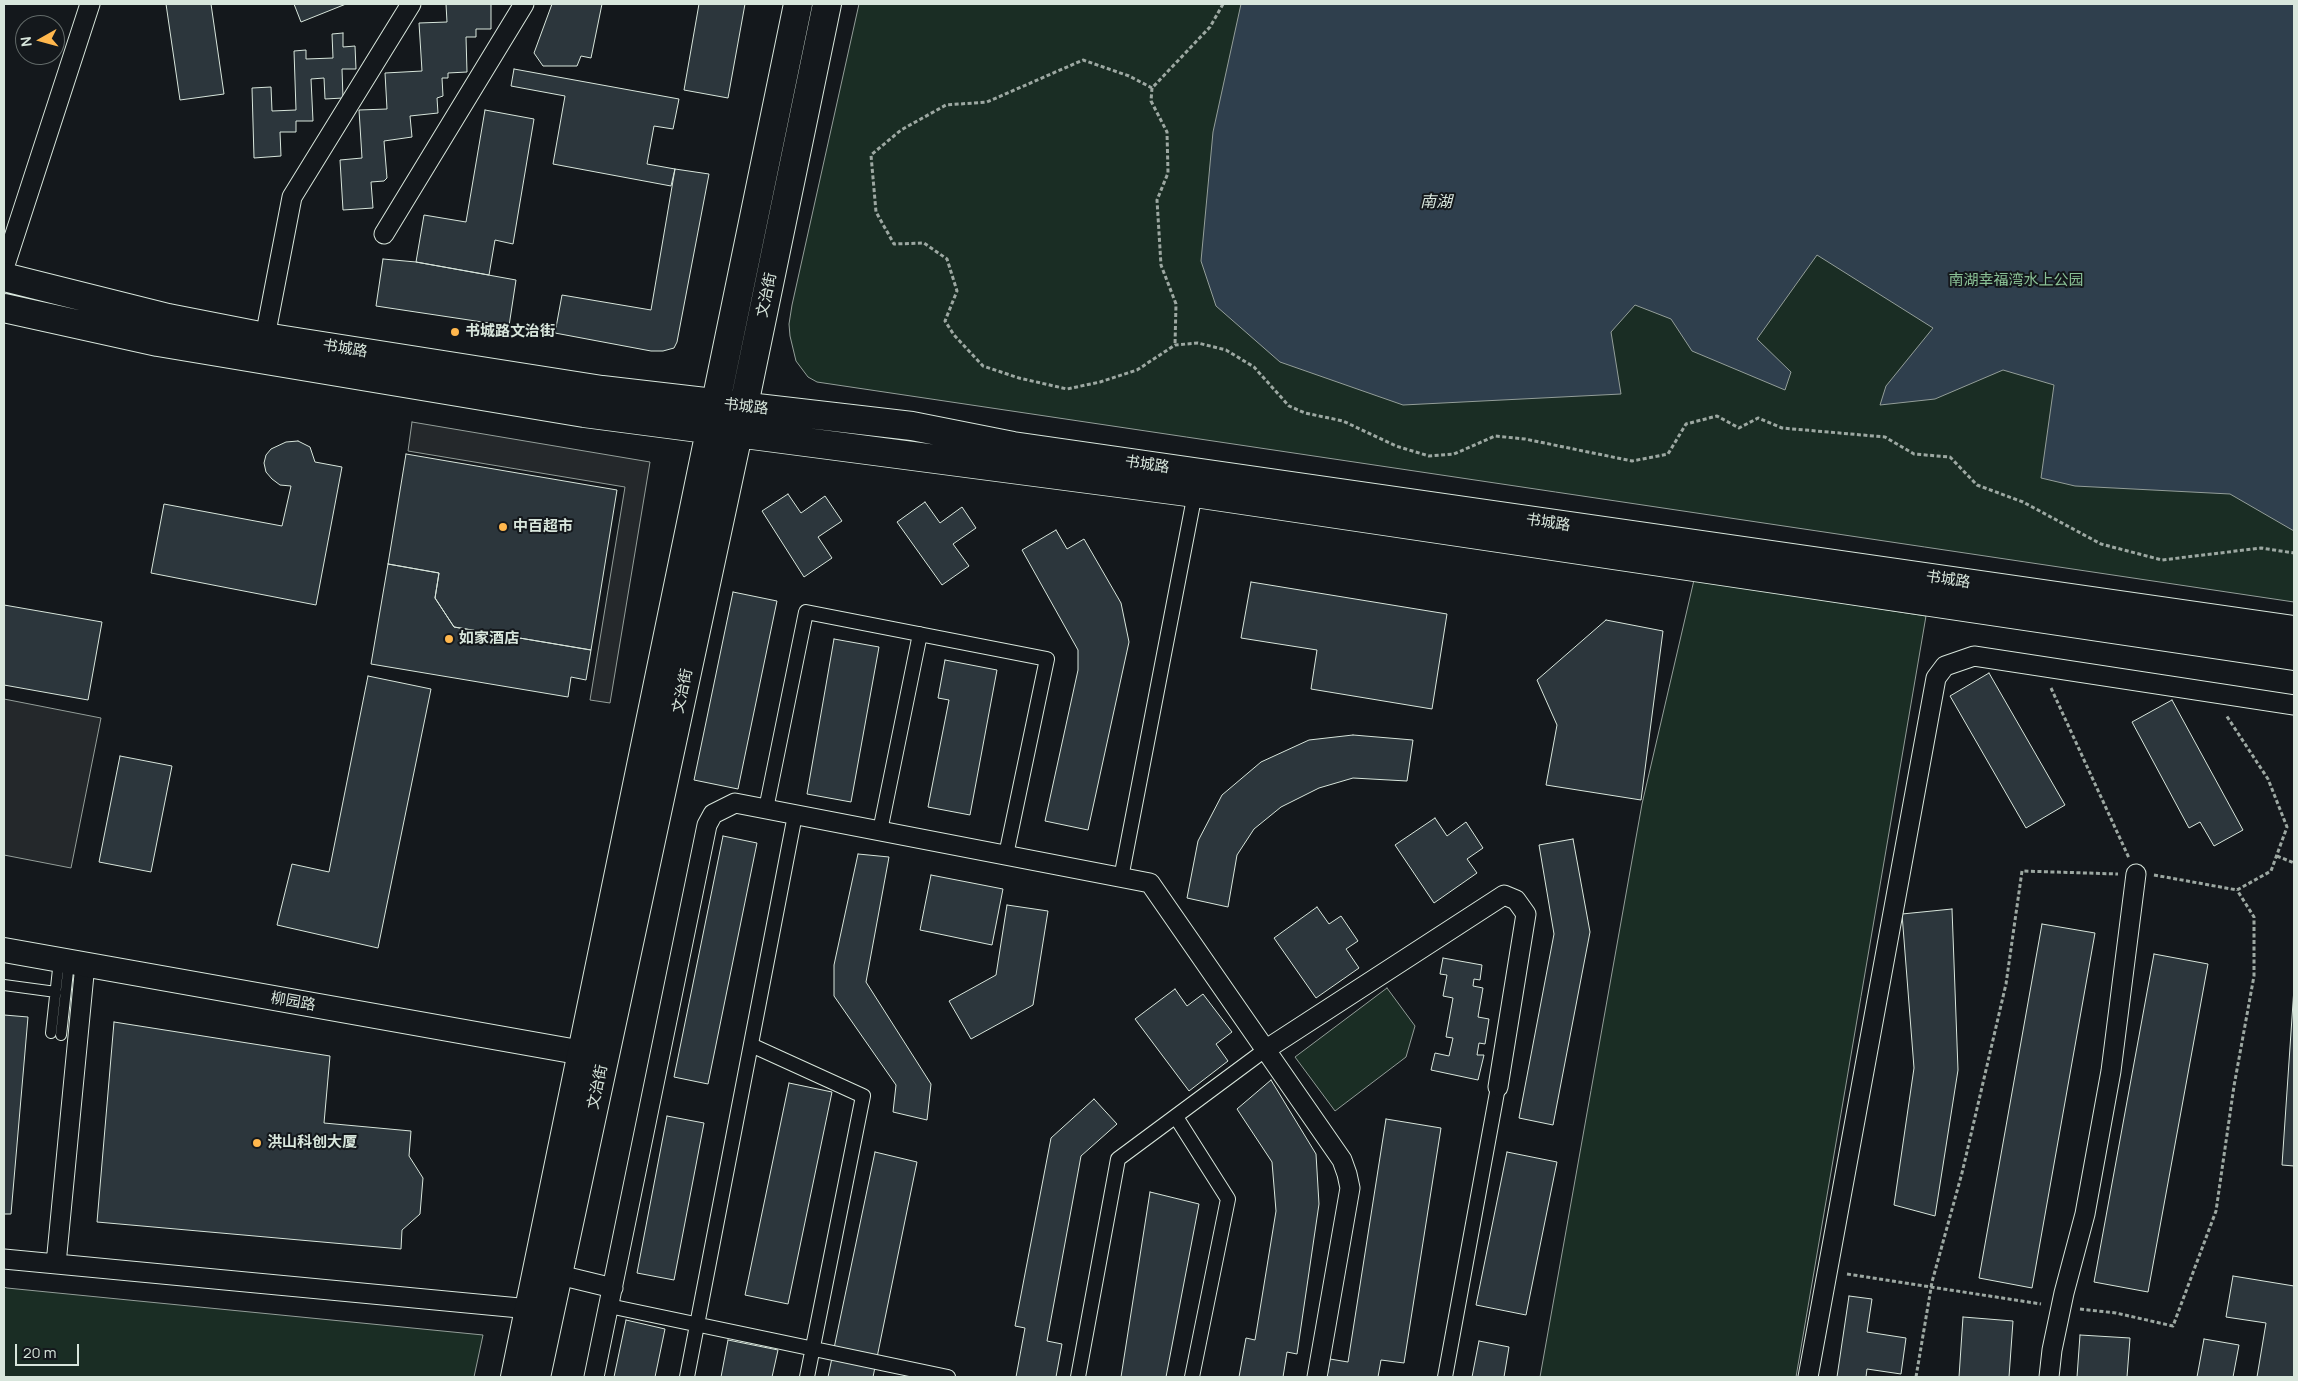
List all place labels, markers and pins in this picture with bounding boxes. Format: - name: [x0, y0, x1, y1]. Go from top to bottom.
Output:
- place label: 书城路文治街: [465, 323, 555, 341]
- marker: 书城路文治街: [449, 326, 461, 338]
- place label: 中百超市: [513, 518, 573, 536]
- marker: 中百超市: [497, 521, 509, 533]
- place label: 如家酒店: [459, 630, 519, 648]
- marker: 如家酒店: [443, 633, 455, 645]
- place label: 洪山科创大厦: [267, 1134, 357, 1152]
- marker: 洪山科创大厦: [251, 1137, 263, 1149]

